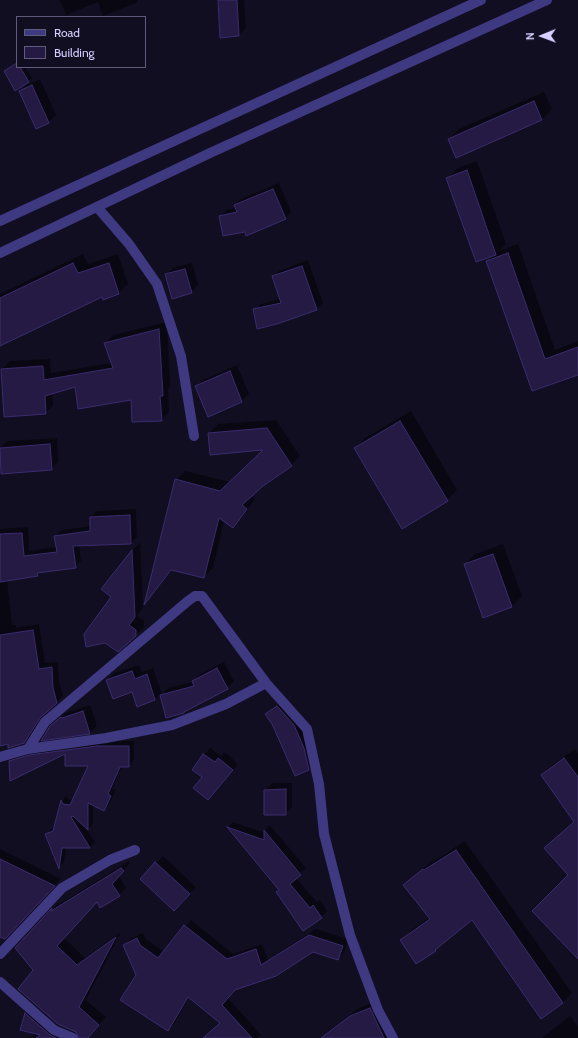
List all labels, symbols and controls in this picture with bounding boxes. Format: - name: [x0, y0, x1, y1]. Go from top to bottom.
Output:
- legend: [16, 16, 146, 68]
- north arrow: [522, 16, 562, 56]
- text: Road: [54, 25, 80, 40]
- text: N: [523, 32, 537, 40]
- text: Building: [54, 45, 95, 60]

